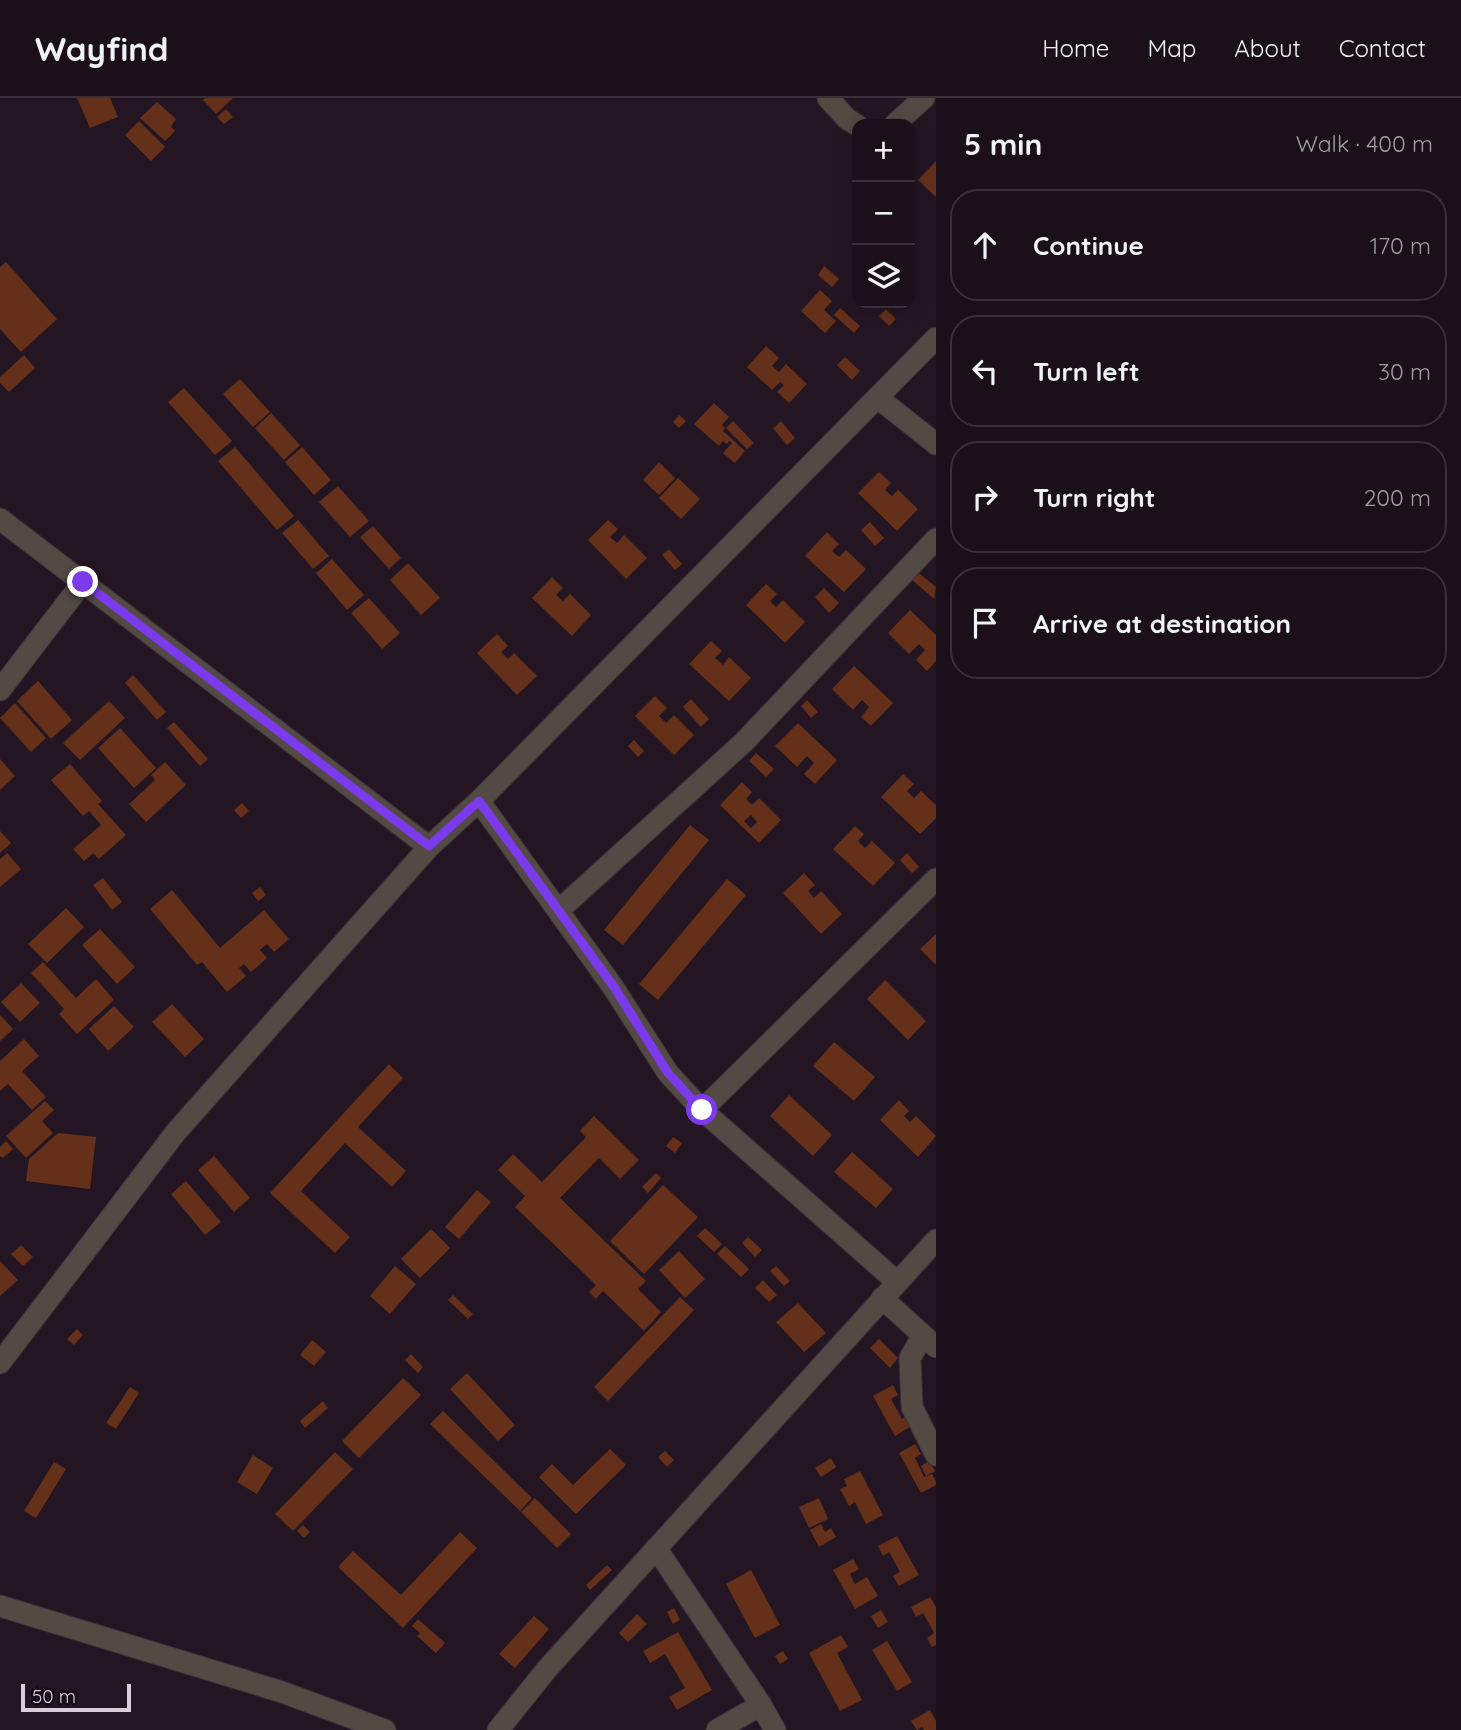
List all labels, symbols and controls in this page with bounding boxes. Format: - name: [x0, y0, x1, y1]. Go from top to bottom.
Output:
- text: Wayfind: [35, 28, 169, 69]
- text: Home: [1042, 33, 1109, 63]
- text: Map: [1147, 33, 1196, 63]
- text: About: [1234, 33, 1301, 63]
- text: Contact: [1339, 33, 1426, 63]
- map controls: [852, 119, 915, 308]
- button: +: [852, 119, 915, 182]
- text: 5 min: [964, 125, 1042, 163]
- text: Walk · 400 m: [1296, 129, 1433, 158]
- button: −: [852, 182, 915, 245]
- icon: ahead: [966, 226, 1004, 264]
- text: Continue: [1033, 229, 1144, 262]
- text: 170 m: [1370, 231, 1431, 260]
- button: layers: [852, 245, 915, 308]
- icon: left: [966, 352, 1004, 390]
- text: Turn left: [1033, 355, 1140, 388]
- text: 30 m: [1378, 357, 1431, 386]
- icon: right: [966, 478, 1004, 516]
- text: Turn right: [1033, 481, 1155, 514]
- text: 200 m: [1364, 483, 1431, 512]
- route end: [67, 566, 98, 597]
- icon: arrive: [966, 604, 1004, 642]
- text: Arrive at destination: [1033, 607, 1291, 640]
- route start: [686, 1094, 717, 1125]
- scale bar: [21, 1681, 131, 1713]
- text: 50 m: [32, 1684, 76, 1708]

